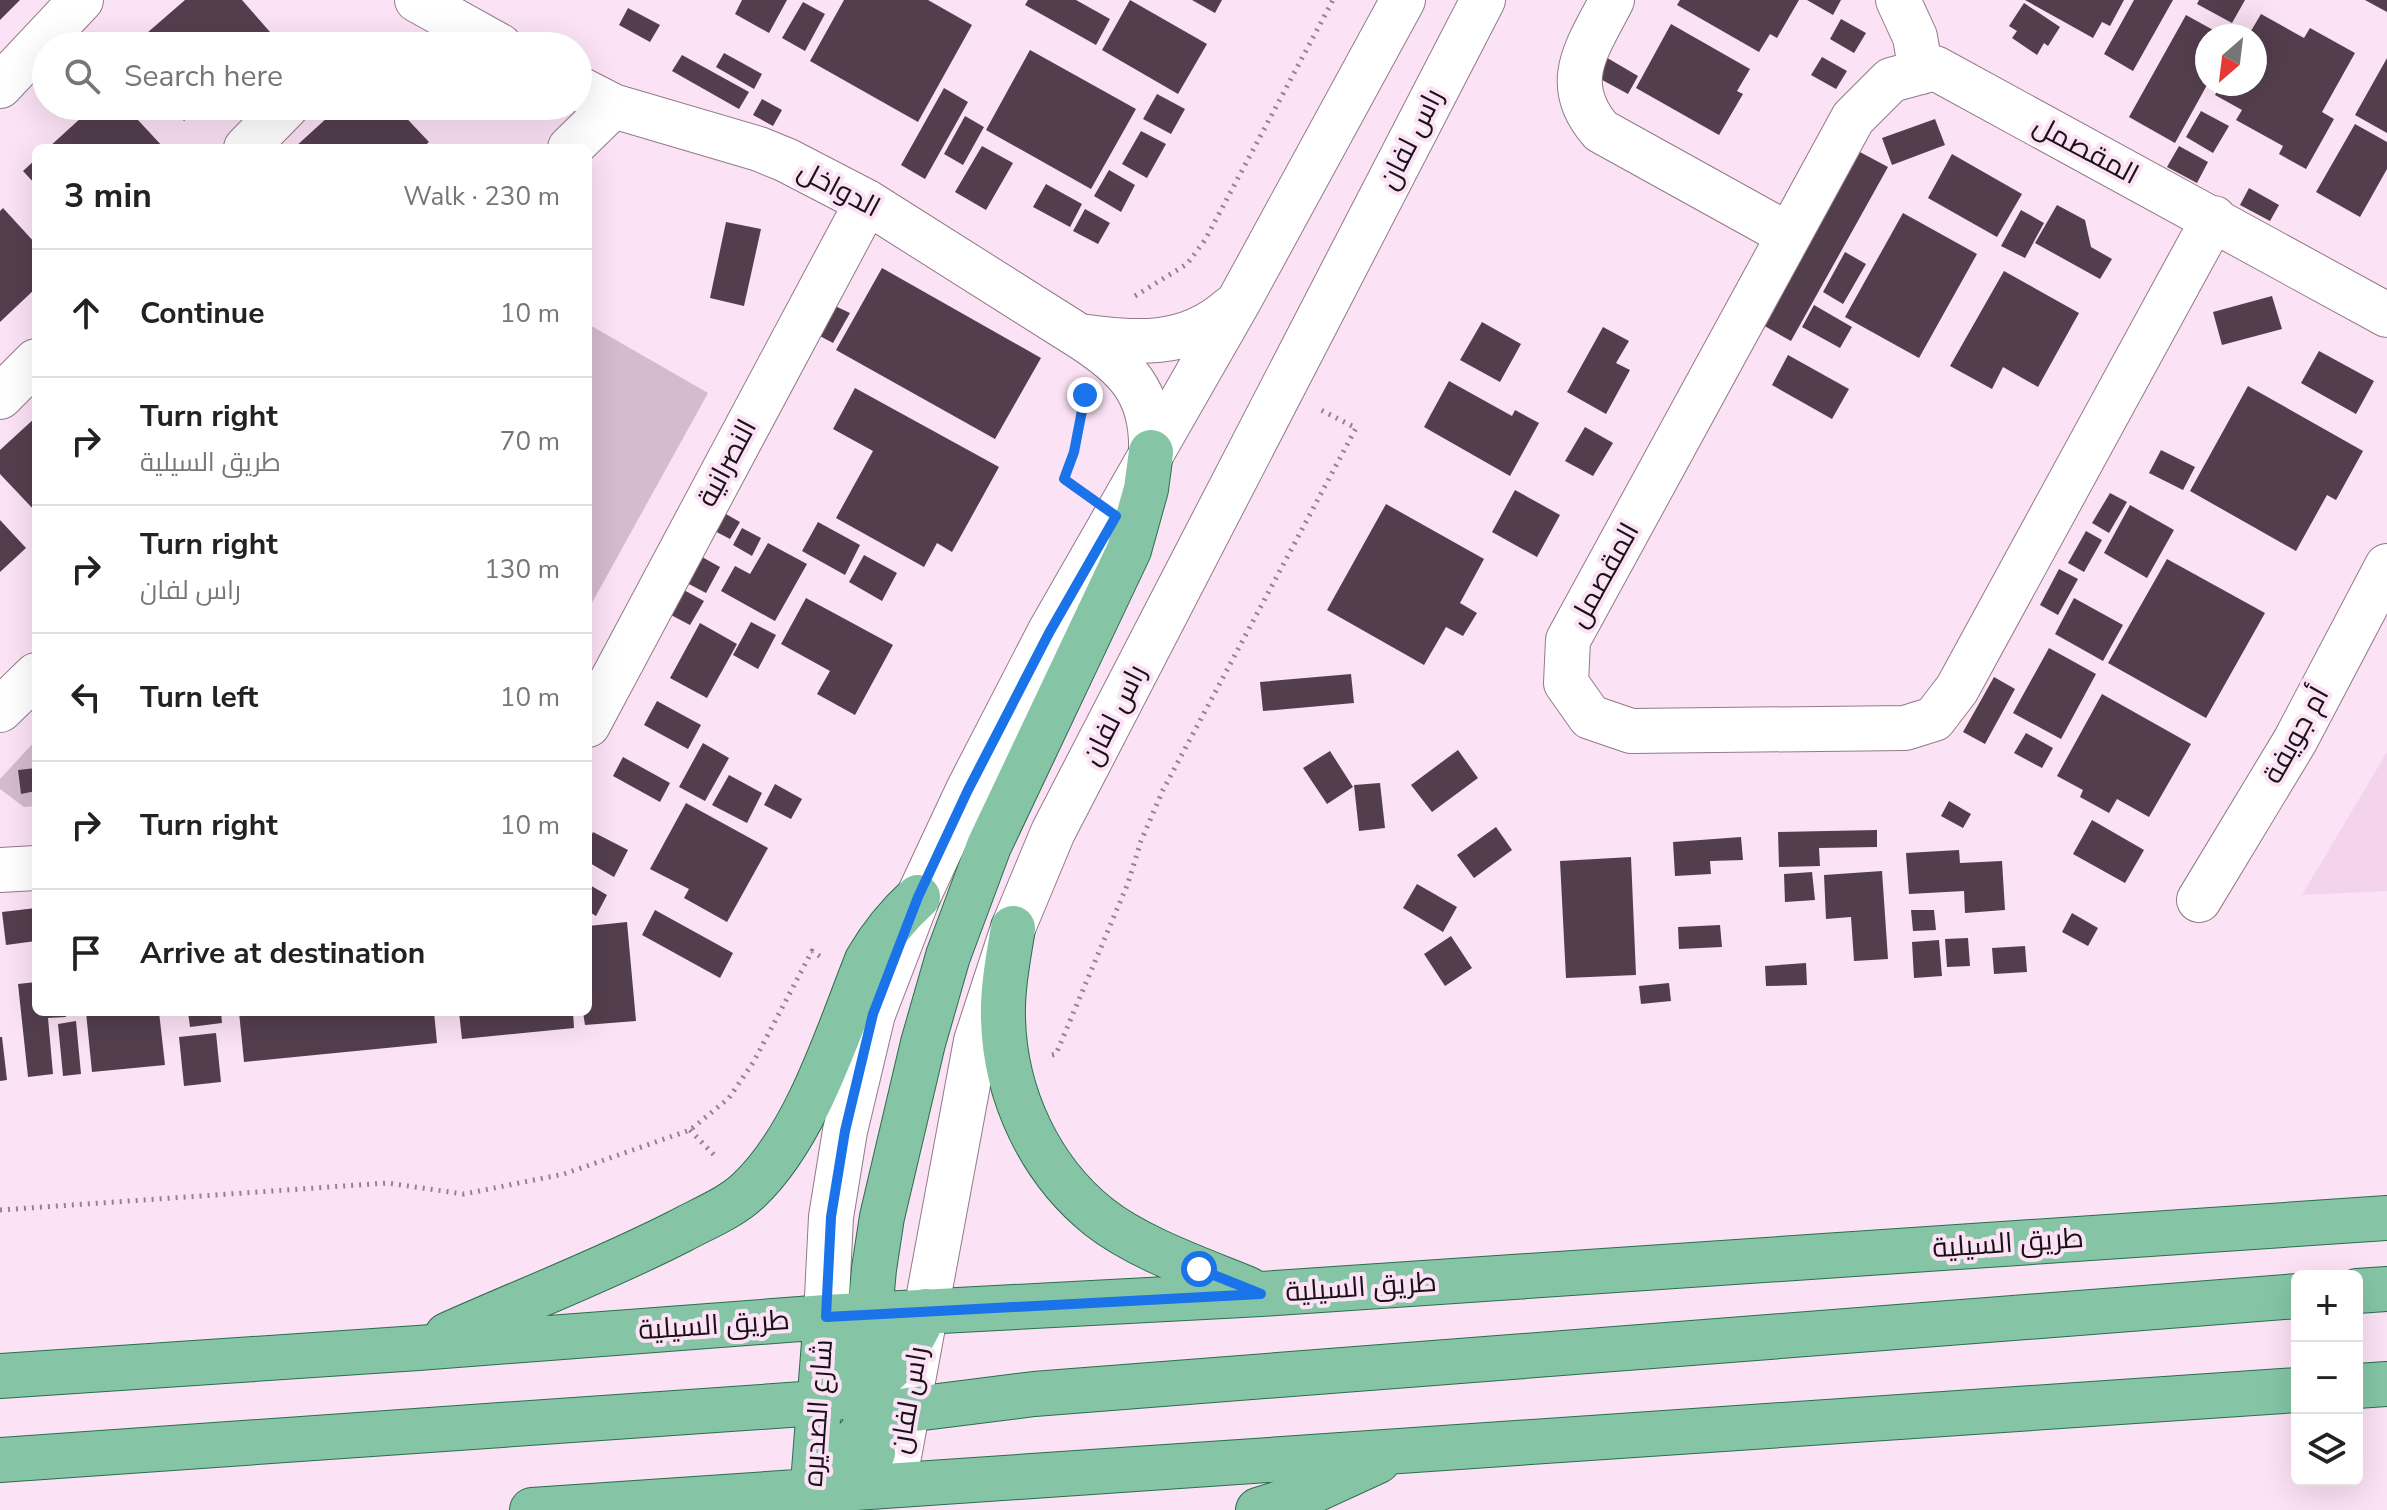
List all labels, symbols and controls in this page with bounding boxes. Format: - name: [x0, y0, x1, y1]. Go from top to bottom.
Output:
- north arrow: [2195, 24, 2267, 96]
- search box: [32, 32, 592, 120]
- icon: search: [60, 54, 104, 98]
- text: Search here: [124, 56, 283, 97]
- street label: راس لفان: [1369, 82, 1453, 196]
- street label: المقصمل: [2027, 106, 2145, 194]
- street label: الدواخل: [791, 152, 887, 226]
- text: 3 min: [64, 173, 152, 219]
- text: Walk · 230 m: [403, 179, 560, 214]
- icon: ahead: [64, 291, 108, 335]
- text: Continue: [140, 293, 265, 334]
- text: 10 m: [500, 296, 560, 331]
- route end: [1067, 377, 1103, 413]
- text: Turn right: [140, 396, 278, 437]
- street label: النصرانية: [688, 412, 766, 514]
- icon: right: [64, 419, 108, 463]
- text: 70 m: [500, 424, 560, 459]
- text: طريق السيلية: [140, 445, 281, 480]
- street label: المقصمل: [1560, 516, 1648, 634]
- text: Turn right: [140, 524, 278, 565]
- icon: right: [64, 547, 108, 591]
- text: 130 m: [484, 552, 560, 587]
- text: راس لفان: [140, 573, 241, 608]
- street label: راس لفان: [1072, 658, 1156, 772]
- icon: left: [64, 675, 108, 719]
- text: Turn left: [140, 677, 258, 718]
- text: 10 m: [500, 680, 560, 715]
- street label: أم جويفة: [2254, 680, 2338, 790]
- icon: right: [64, 803, 108, 847]
- text: Turn right: [140, 805, 278, 846]
- text: 10 m: [500, 808, 560, 843]
- icon: arrive: [64, 931, 108, 975]
- text: Arrive at destination: [140, 933, 425, 974]
- street label: طريق السيلية: [1931, 1219, 2085, 1267]
- route start: [1181, 1251, 1217, 1287]
- street label: طريق السيلية: [1284, 1263, 1438, 1311]
- map controls: [2291, 1270, 2363, 1486]
- button: +: [2291, 1270, 2363, 1342]
- street label: طريق السيلية: [637, 1301, 791, 1349]
- street label: شارع الصديره: [794, 1338, 842, 1488]
- button: −: [2291, 1342, 2363, 1414]
- street label: راس لفان: [881, 1343, 937, 1457]
- button: layers: [2291, 1414, 2363, 1486]

